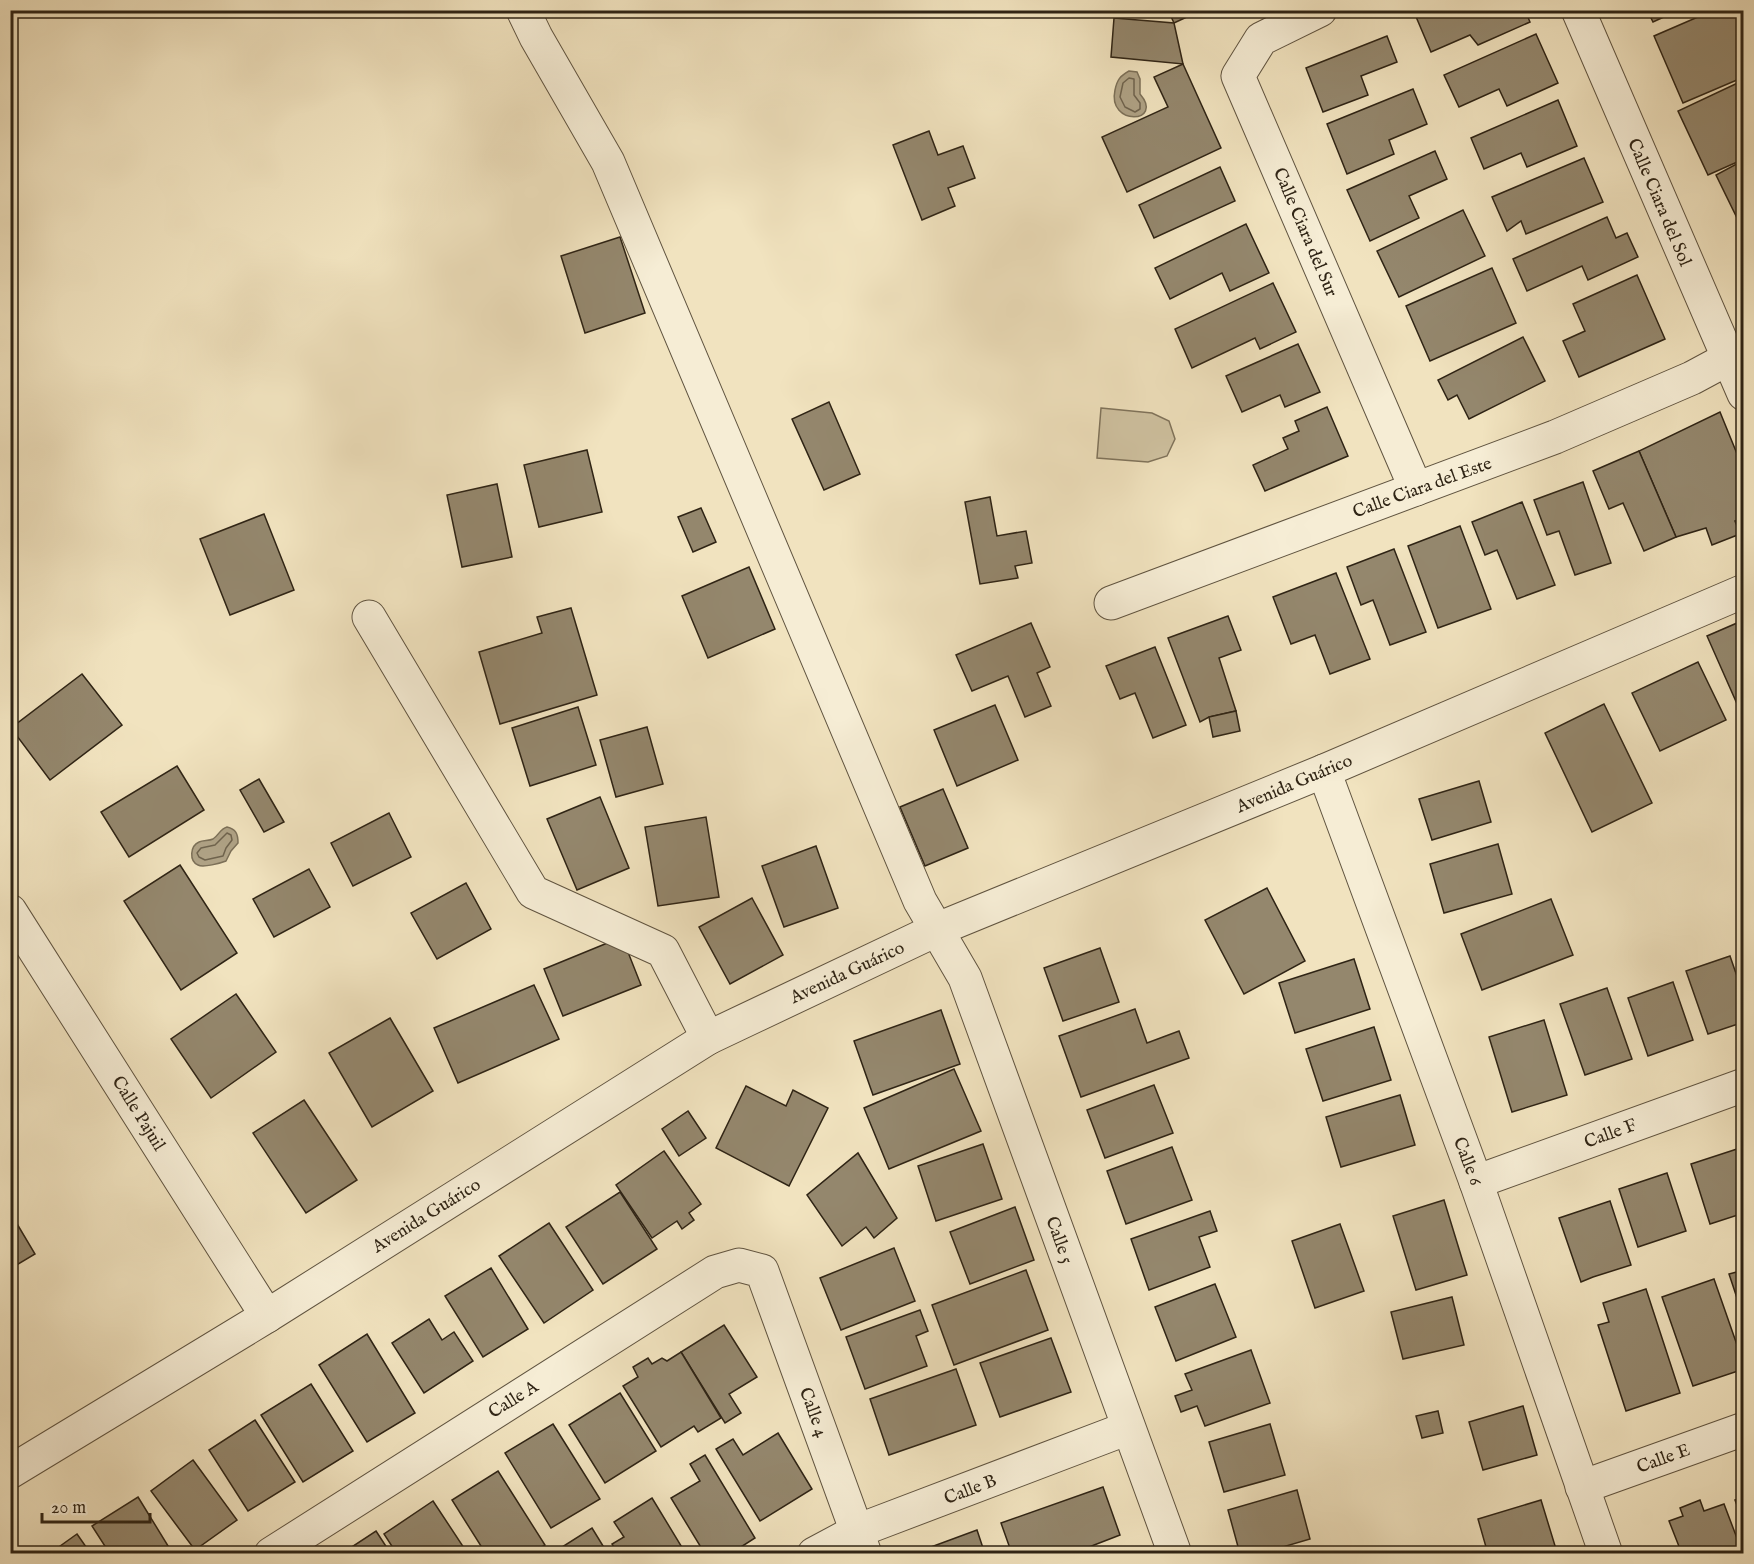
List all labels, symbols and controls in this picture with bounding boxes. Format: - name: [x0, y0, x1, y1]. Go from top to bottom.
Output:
- street label: Calle Ciara del Sol: [1621, 135, 1696, 270]
- street label: Calle Ciara del Sur: [1267, 164, 1342, 301]
- street label: Calle Ciara del Este: [1350, 453, 1495, 524]
- street label: Avenida Guárico: [1232, 749, 1356, 820]
- street label: Avenida Guárico: [786, 937, 909, 1010]
- street label: Calle Pajuil: [106, 1072, 170, 1156]
- street label: Calle F: [1581, 1114, 1640, 1154]
- street label: Calle 6: [1447, 1134, 1486, 1189]
- street label: Avenida Guárico: [367, 1174, 486, 1259]
- street label: Calle 5: [1039, 1213, 1078, 1268]
- street label: Calle A: [484, 1376, 544, 1425]
- street label: Calle 4: [793, 1384, 832, 1441]
- street label: Calle E: [1634, 1439, 1693, 1480]
- street label: Calle B: [941, 1470, 1000, 1511]
- scale bar: [42, 1486, 150, 1524]
- text: 20 m: [51, 1497, 86, 1520]

